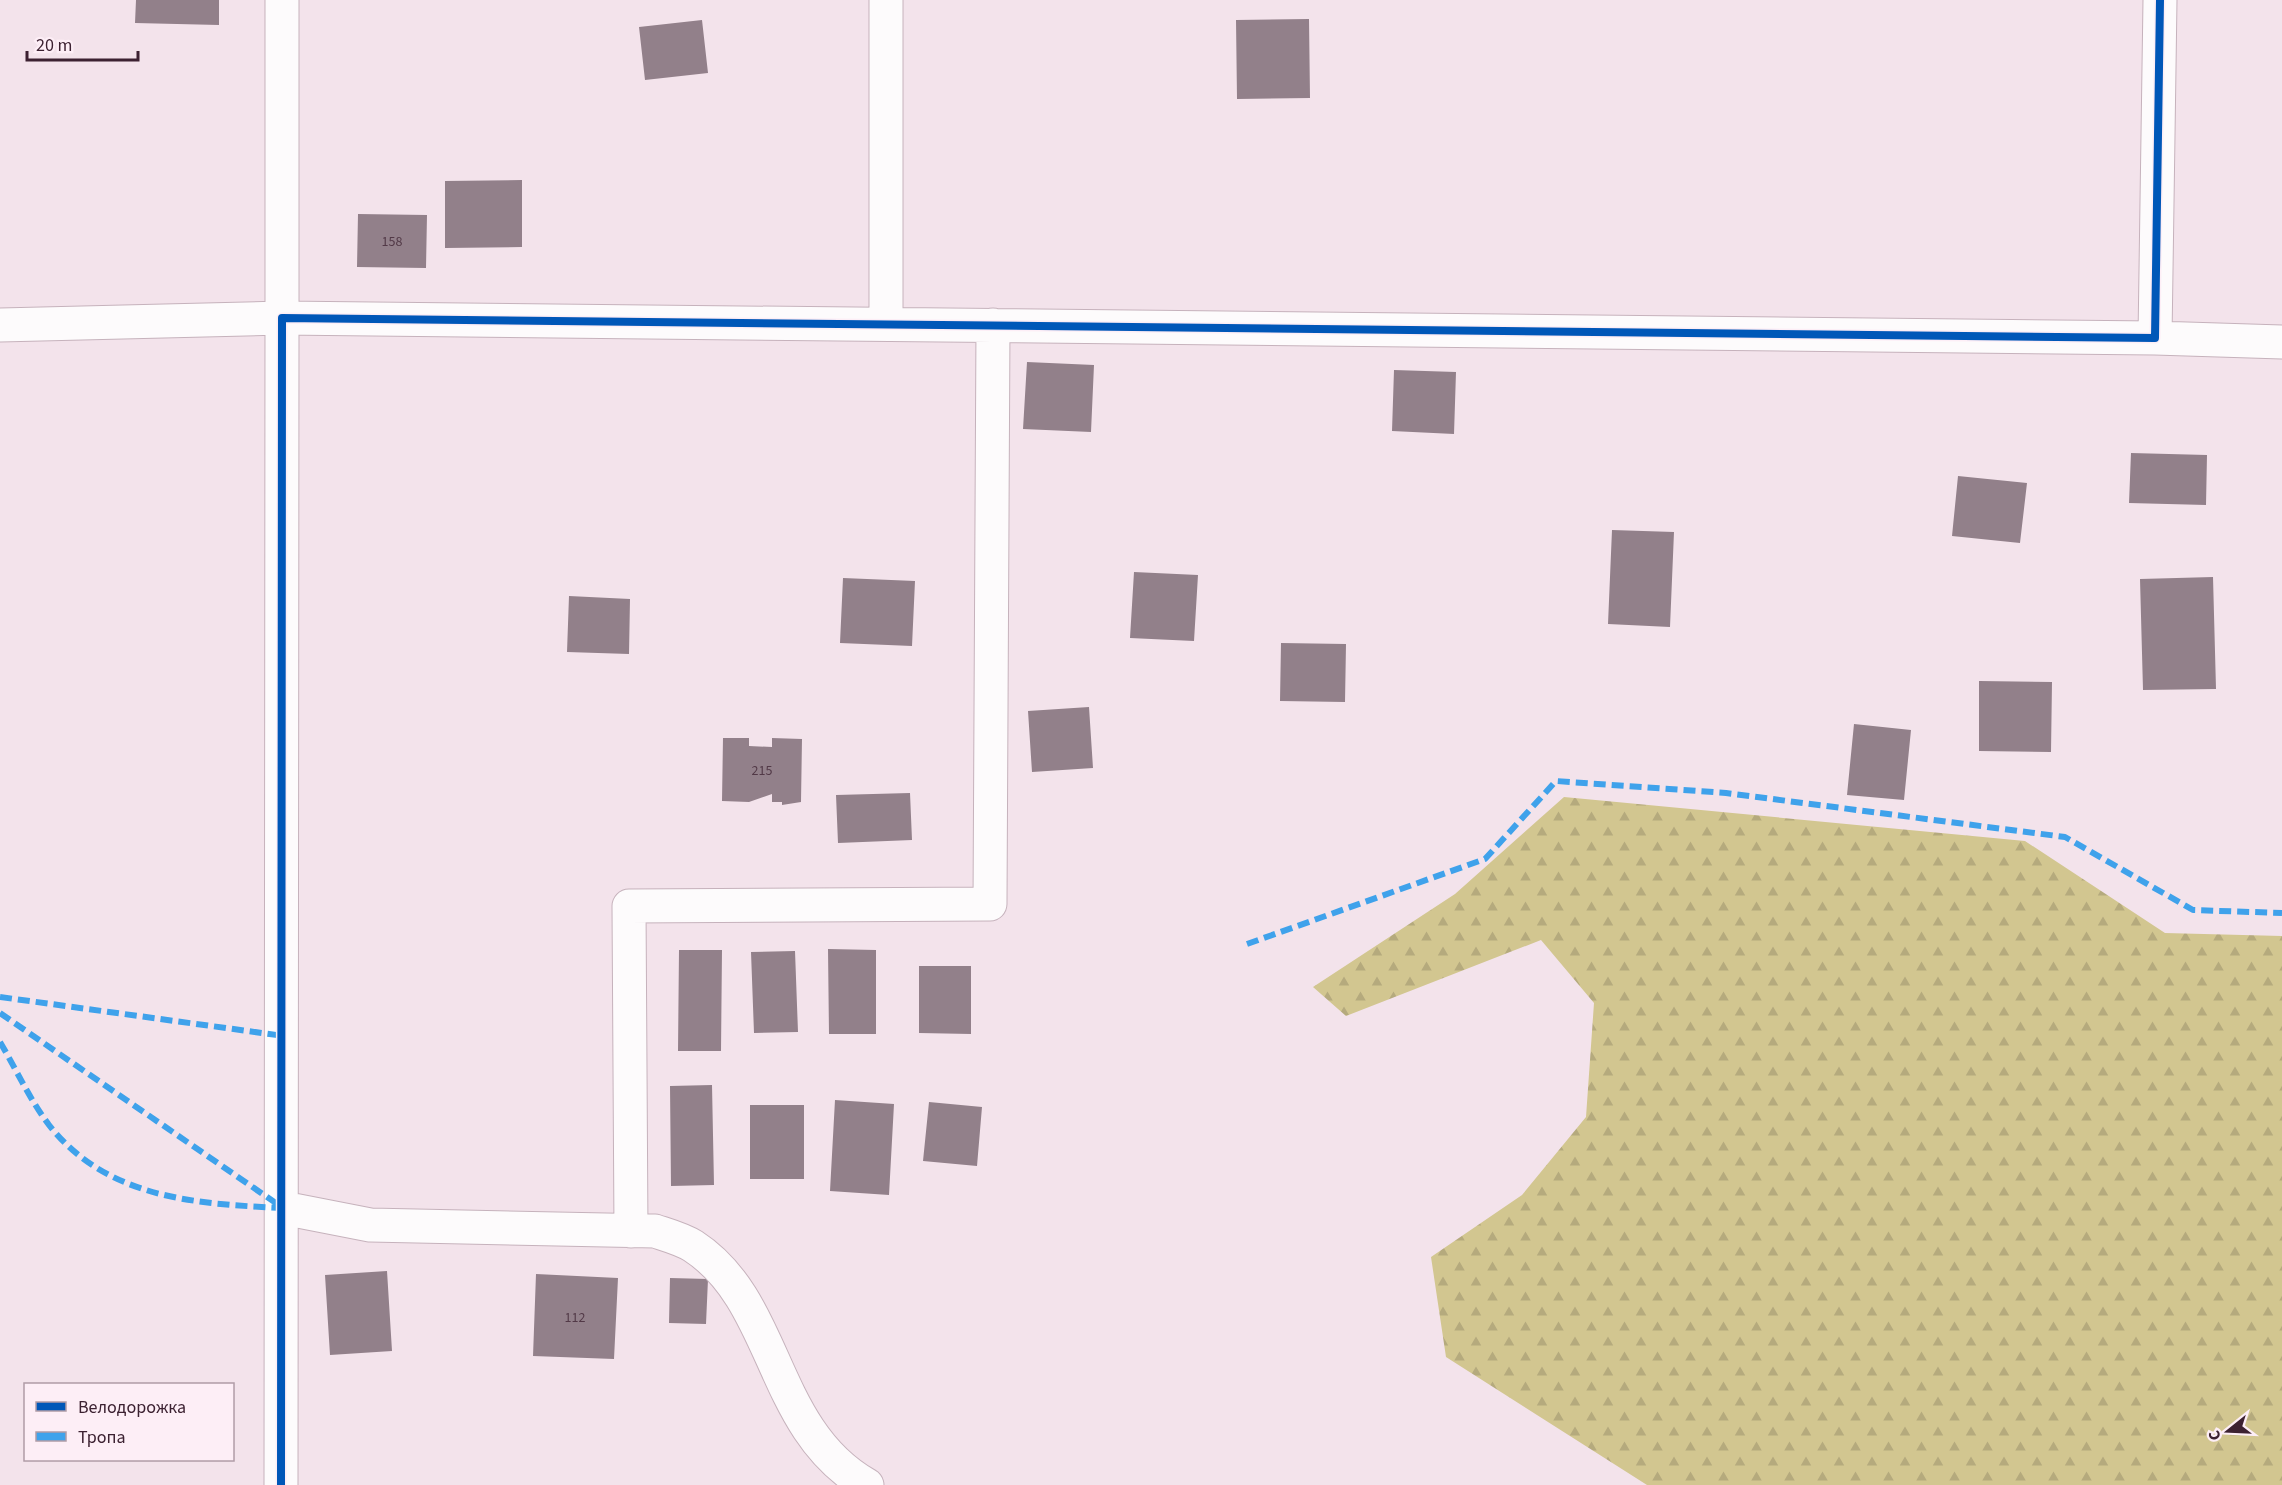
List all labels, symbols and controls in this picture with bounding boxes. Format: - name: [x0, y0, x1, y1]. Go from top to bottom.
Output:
- scale bar: [27, 24, 138, 62]
- text: 20 m: [36, 33, 72, 58]
- house number: 158: [382, 232, 402, 252]
- house number: 215: [752, 761, 772, 781]
- house number: 112: [565, 1308, 585, 1328]
- legend: [24, 1383, 234, 1461]
- text: Велодорожка: [78, 1395, 186, 1420]
- north arrow: [2198, 1401, 2258, 1461]
- text: Тропа: [78, 1425, 126, 1450]
- text: С: [2203, 1427, 2227, 1443]

